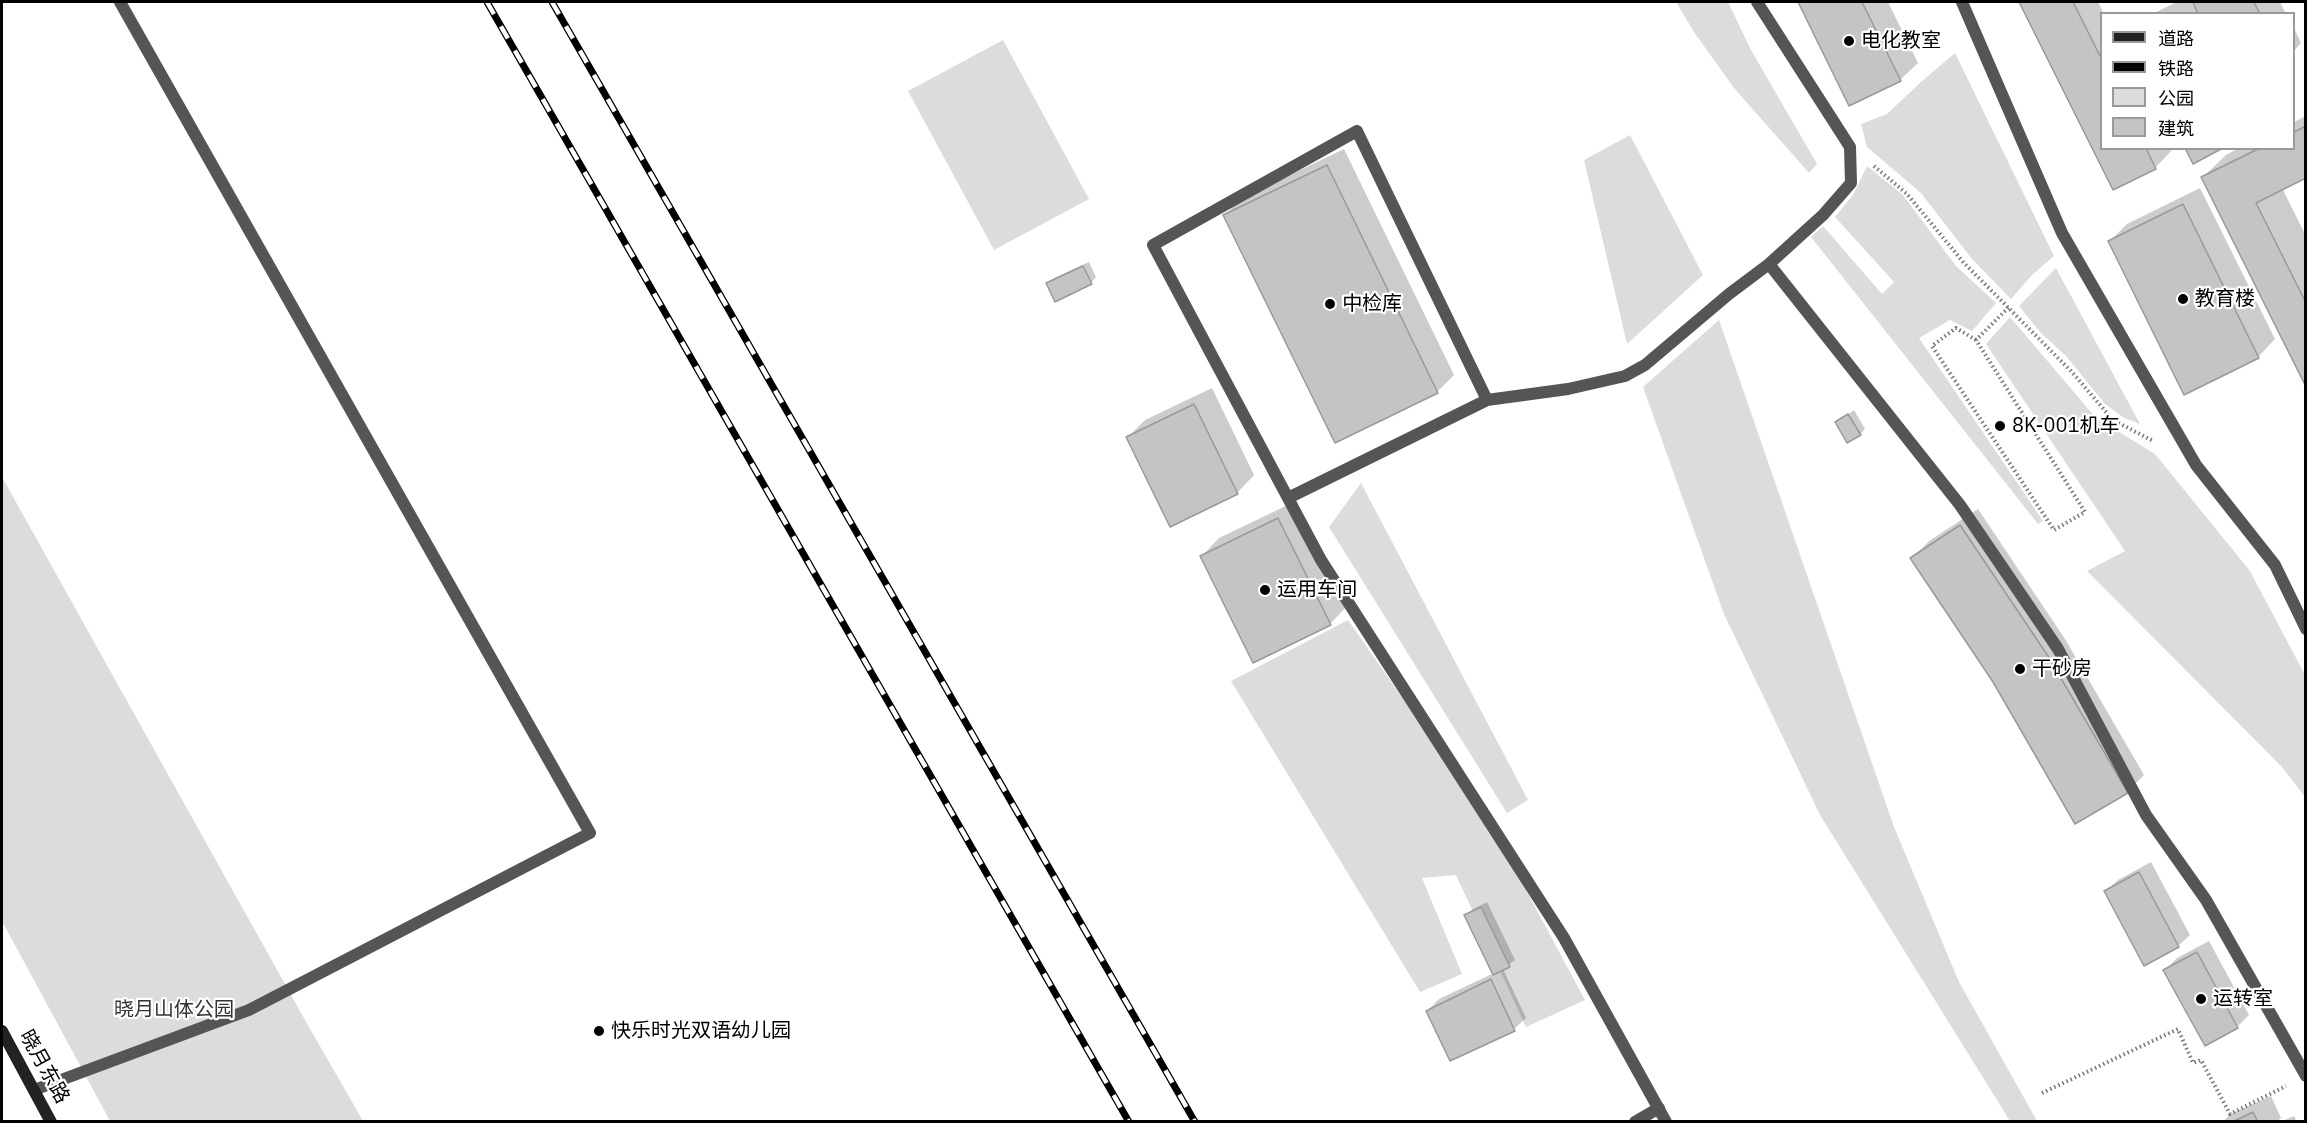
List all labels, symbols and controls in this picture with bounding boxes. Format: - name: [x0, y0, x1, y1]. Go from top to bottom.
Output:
- legend: [2100, 12, 2295, 150]
- text: 道路: [2158, 27, 2194, 50]
- place label: 电化教室: [1861, 29, 1941, 53]
- marker: 电化教室: [1842, 34, 1856, 48]
- text: 铁路: [2158, 57, 2194, 80]
- text: 公园: [2158, 87, 2194, 110]
- text: 建筑: [2158, 117, 2194, 140]
- place label: 教育楼: [2195, 287, 2255, 311]
- place label: 中检库: [1342, 292, 1402, 316]
- marker: 教育楼: [2176, 292, 2190, 306]
- marker: 中检库: [1323, 297, 1337, 311]
- place label: 8K-001机车: [2012, 414, 2120, 438]
- marker: 8K-001机车: [1993, 419, 2007, 433]
- place label: 运用车间: [1277, 578, 1357, 602]
- marker: 运用车间: [1258, 583, 1272, 597]
- place label: 干砂房: [2032, 657, 2092, 681]
- marker: 干砂房: [2013, 662, 2027, 676]
- place label: 运转室: [2213, 987, 2273, 1011]
- marker: 运转室: [2194, 992, 2208, 1006]
- park label: 晓月山体公园: [114, 998, 234, 1022]
- place label: 快乐时光双语幼儿园: [611, 1019, 791, 1043]
- marker: 快乐时光双语幼儿园: [592, 1024, 606, 1038]
- street label: 晓月东路: [14, 1026, 74, 1108]

